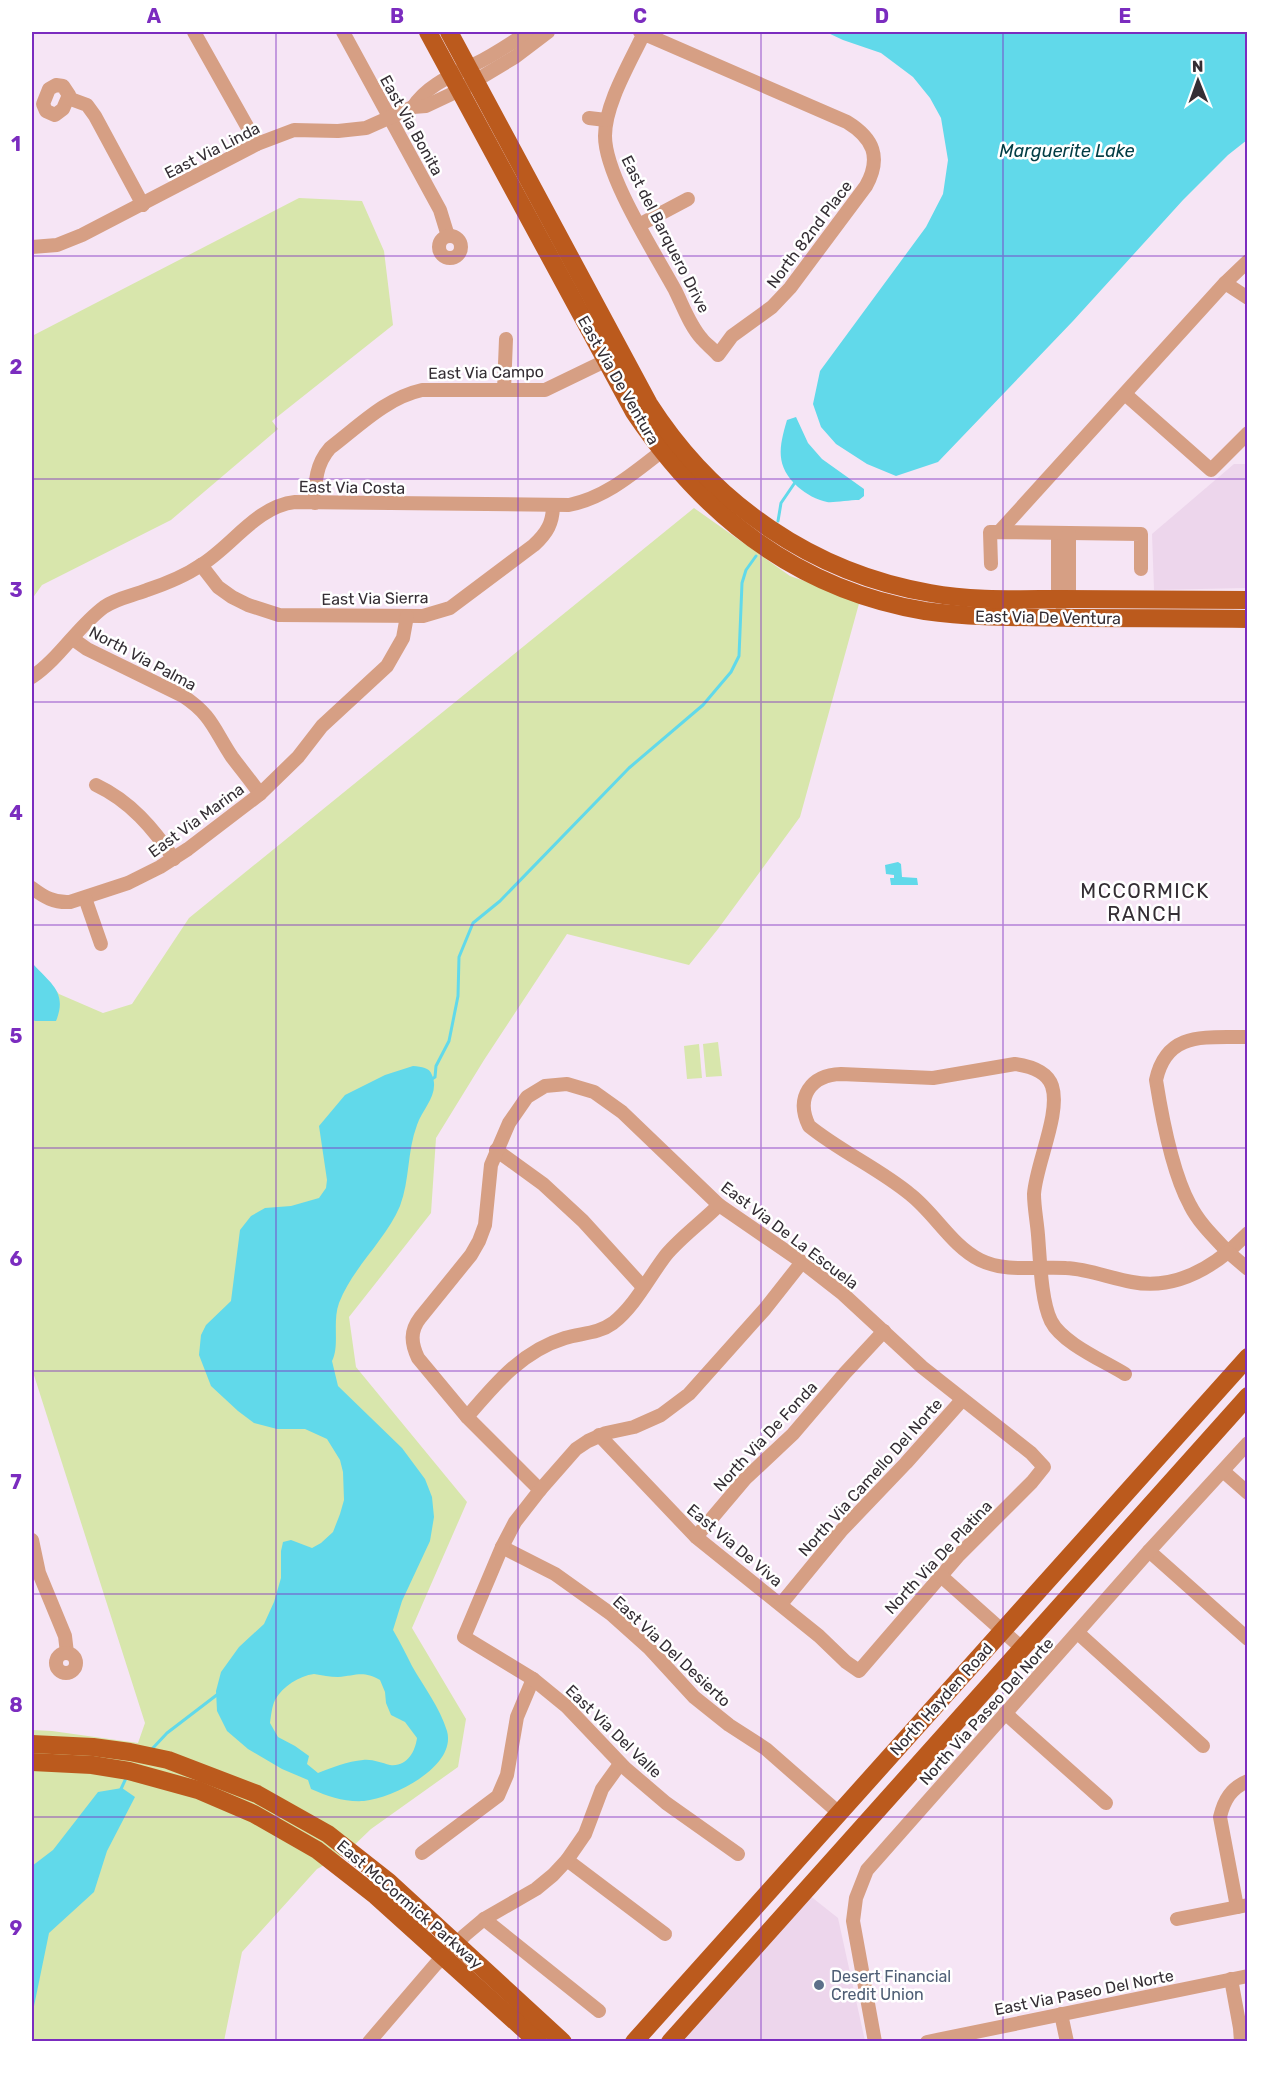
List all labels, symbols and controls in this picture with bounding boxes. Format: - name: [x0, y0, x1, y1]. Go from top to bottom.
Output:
- text: A: [147, 4, 162, 28]
- text: B: [390, 4, 404, 28]
- text: C: [633, 4, 647, 28]
- text: D: [875, 4, 889, 28]
- text: E: [1119, 4, 1131, 28]
- north arrow: [1168, 51, 1228, 111]
- text: N: [1192, 57, 1204, 76]
- street label: East Via Bonita: [376, 72, 447, 179]
- street label: East Via Linda: [161, 118, 263, 183]
- text: 1: [11, 132, 21, 156]
- water label: Marguerite Lake: [999, 140, 1135, 162]
- street label: East del Barquero Drive: [618, 152, 714, 316]
- street label: North 82nd Place: [763, 177, 856, 292]
- street label: East Via De Ventura: [574, 312, 663, 448]
- text: 2: [10, 355, 23, 379]
- street label: East Via Campo: [428, 362, 544, 383]
- street label: East Via Costa: [299, 477, 405, 498]
- text: 3: [9, 578, 23, 602]
- street label: East Via Sierra: [321, 588, 429, 609]
- street label: East Via De Ventura: [975, 607, 1121, 628]
- street label: North Via Palma: [86, 622, 200, 695]
- street label: East Via Marina: [145, 779, 248, 861]
- text: 4: [9, 801, 23, 825]
- district label: MCCORMICK RANCH: [1080, 879, 1210, 926]
- text: 5: [10, 1024, 23, 1048]
- street label: East Via De La Escuela: [717, 1178, 862, 1293]
- text: 6: [9, 1247, 23, 1271]
- street label: North Via De Fonda: [710, 1377, 821, 1495]
- street label: North Via Camello Del Norte: [794, 1394, 946, 1560]
- text: 7: [10, 1470, 22, 1494]
- street label: North Via De Platina: [881, 1497, 996, 1618]
- street label: East Via De Viva: [683, 1500, 786, 1591]
- street label: East Via Del Desierto: [609, 1592, 734, 1711]
- street label: North Via Paseo Del Norte: [915, 1634, 1058, 1789]
- street label: North Hayden Road: [886, 1639, 997, 1760]
- street label: East Via Del Valle: [562, 1681, 666, 1782]
- text: 8: [9, 1693, 23, 1717]
- street label: East McCormick Parkway: [333, 1836, 486, 1973]
- text: 9: [10, 1916, 23, 1940]
- street label: East Via Paseo Del Norte: [993, 1966, 1175, 2019]
- place label: Desert Financial Credit Union: [831, 1967, 951, 2004]
- marker: Desert Financial Credit Union: [812, 1978, 826, 1992]

